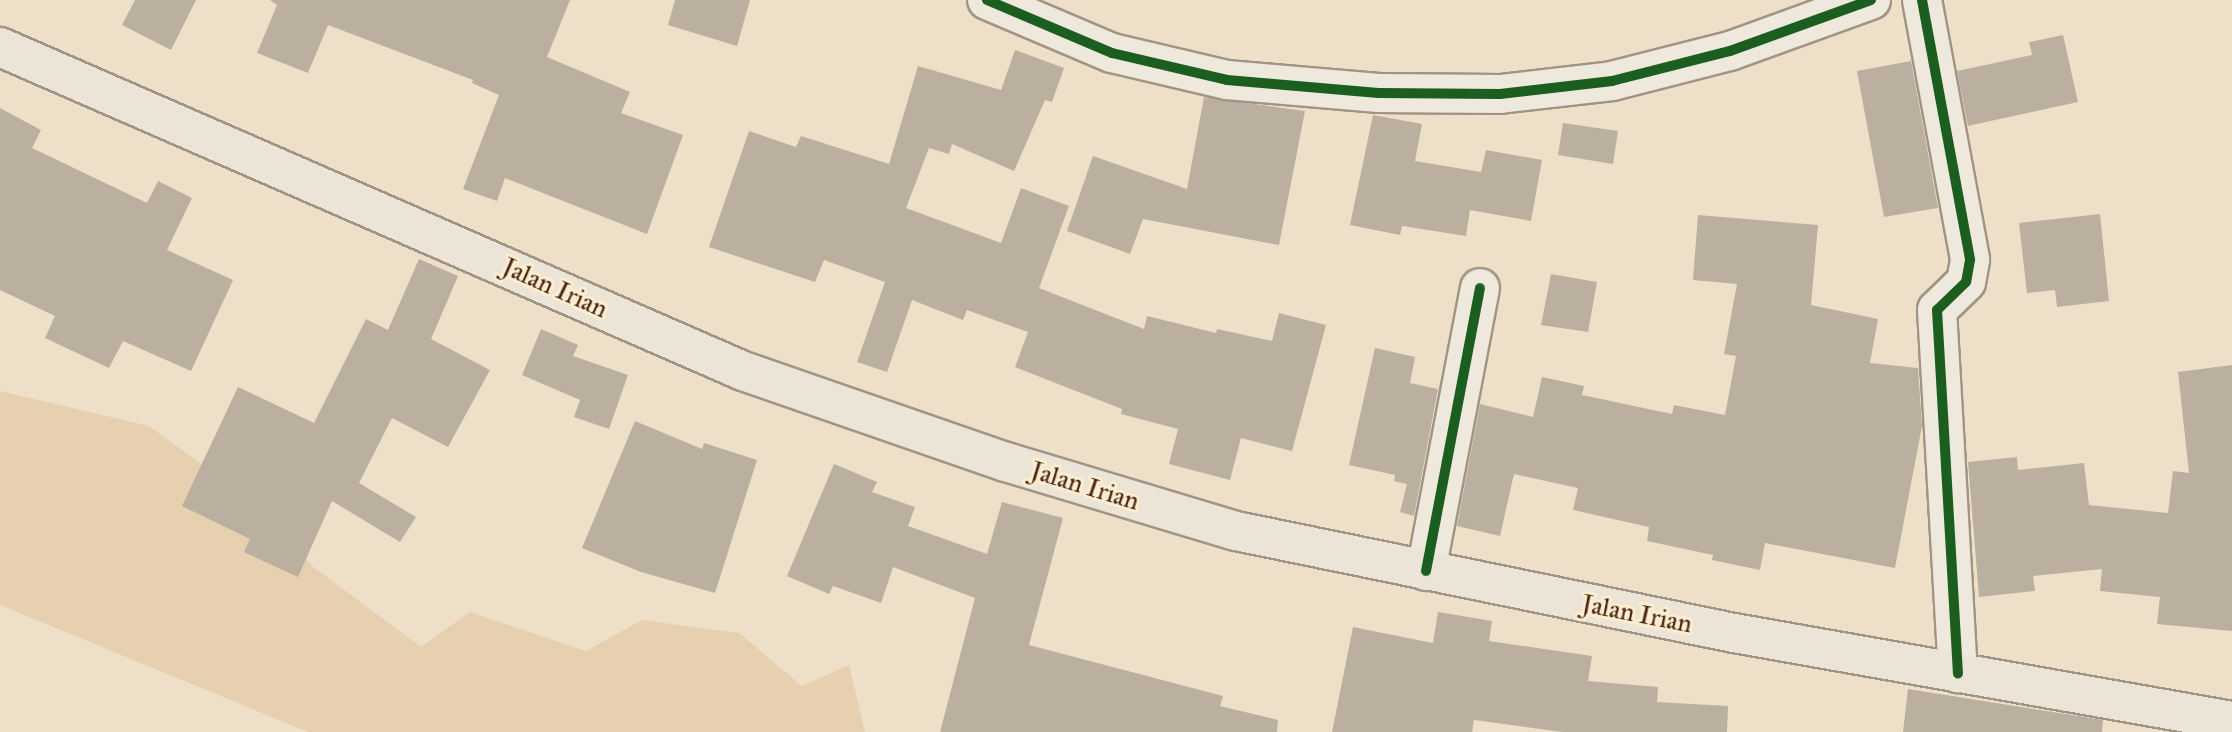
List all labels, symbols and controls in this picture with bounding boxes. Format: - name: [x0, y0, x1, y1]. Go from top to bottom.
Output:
- street label: Jalan Irian: [498, 251, 612, 325]
- street label: Jalan Irian: [1027, 455, 1143, 517]
- street label: Jalan Irian: [1579, 588, 1695, 640]

